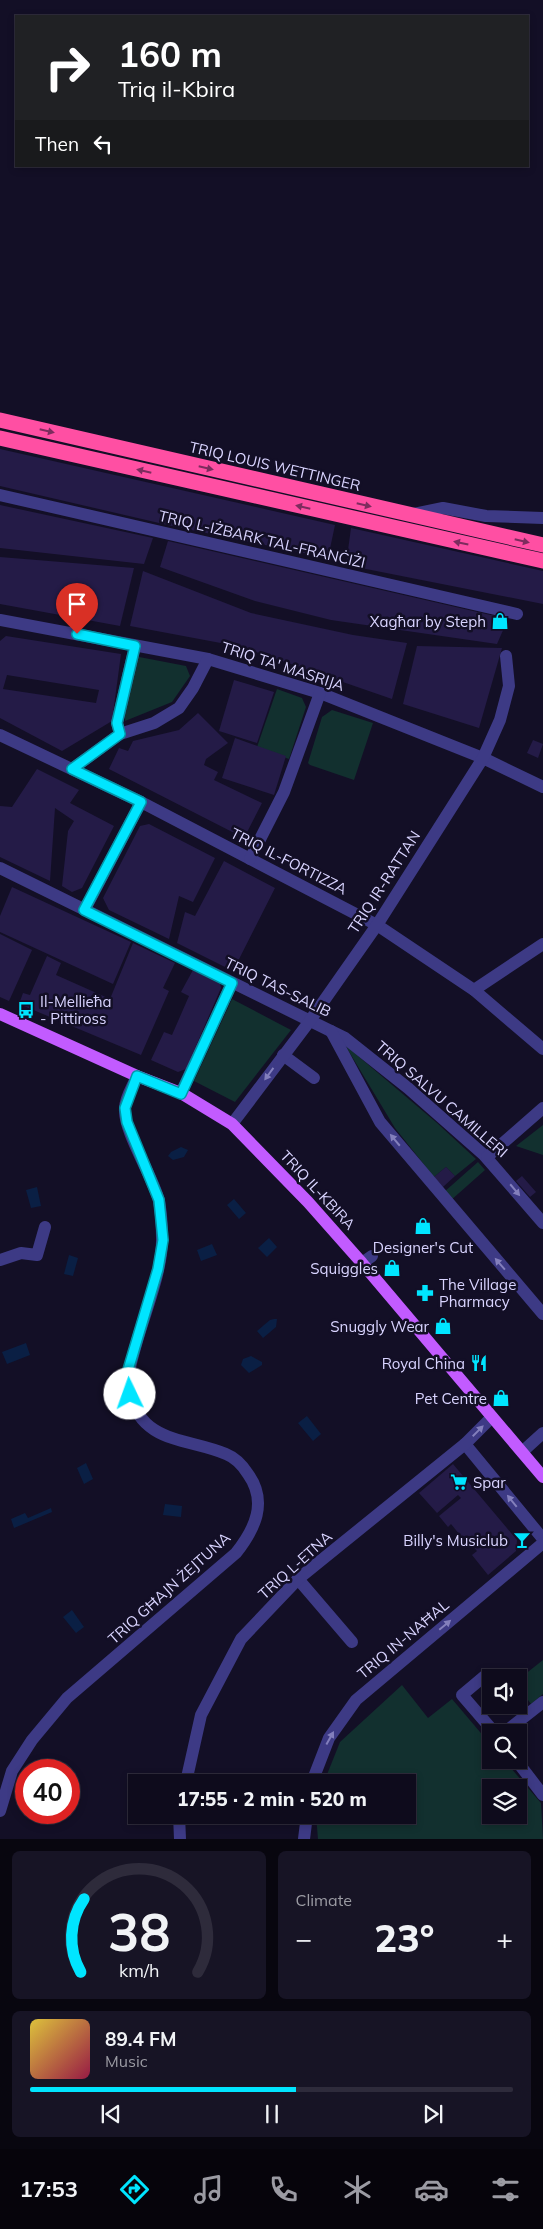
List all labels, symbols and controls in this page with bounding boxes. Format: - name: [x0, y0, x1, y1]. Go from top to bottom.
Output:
- text: 160 m: [118, 32, 222, 76]
- icon: right: [35, 35, 100, 100]
- text: Triq il-Kbira: [118, 75, 235, 103]
- icon: left: [89, 130, 117, 158]
- text: Then: [35, 132, 79, 156]
- one-way arrow: [40, 427, 55, 435]
- street label: TRIQ LOUIS WETTINGER: [188, 437, 362, 495]
- one-way arrow: [198, 464, 213, 472]
- one-way arrow: [137, 467, 152, 475]
- one-way arrow: [356, 501, 371, 509]
- one-way arrow: [295, 503, 310, 511]
- street label: TRIQ L-IŻBARK TAL-FRANĊIŻI: [157, 506, 367, 572]
- one-way arrow: [515, 537, 530, 545]
- one-way arrow: [454, 539, 469, 547]
- pin: [56, 583, 98, 634]
- icon: arrive: [63, 590, 91, 618]
- shop icon: Xagħar by Steph: [490, 611, 510, 631]
- place label: Xagħar by Steph: [370, 612, 486, 631]
- street label: TRIQ TA' MASRIJA: [219, 637, 347, 695]
- street label: TRIQ IL-FORTIZZA: [228, 823, 350, 899]
- street label: TRIQ IR-RATTAN: [344, 827, 424, 937]
- street label: TRIQ TAS-SALIB: [222, 953, 334, 1021]
- place label: Il-Mellieħa - Pittiross: [40, 992, 112, 1028]
- bus stop icon: Il-Mellieħa - Pittiross: [16, 1000, 36, 1020]
- street label: TRIQ SALVU CAMILLERI: [372, 1037, 512, 1161]
- one-way arrow: [264, 1067, 274, 1081]
- one-way arrow: [389, 1133, 400, 1146]
- street label: TRIQ IL-KBIRA: [276, 1146, 360, 1234]
- one-way arrow: [509, 1184, 520, 1196]
- shop icon: Designer's Cut: [413, 1216, 433, 1236]
- place label: Designer's Cut: [373, 1238, 473, 1257]
- one-way arrow: [494, 1257, 505, 1270]
- shop icon: Squiggles: [382, 1258, 402, 1278]
- place label: Squiggles: [310, 1259, 378, 1278]
- place label: The Village Pharmacy: [439, 1275, 516, 1311]
- pharmacy icon: The Village Pharmacy: [415, 1283, 435, 1303]
- shop icon: Snuggly Wear: [433, 1316, 453, 1336]
- place label: Snuggly Wear: [330, 1317, 430, 1336]
- restaurant icon: Royal China: [469, 1353, 489, 1373]
- place label: Royal China: [382, 1354, 465, 1373]
- position arrow: [103, 1367, 155, 1419]
- shop icon: Pet Centre: [491, 1388, 511, 1408]
- place label: Pet Centre: [415, 1389, 487, 1408]
- one-way arrow: [472, 1425, 484, 1437]
- supermarket icon: Spar: [449, 1472, 469, 1492]
- place label: Spar: [473, 1473, 506, 1492]
- one-way arrow: [506, 1496, 518, 1508]
- street label: TRIQ L-ETNA: [254, 1527, 336, 1603]
- street label: TRIQ GĦAJN ŻEJTUNA: [104, 1528, 234, 1648]
- bar icon: Billy's Musiclub: [512, 1530, 532, 1550]
- place label: Billy's Musiclub: [403, 1531, 508, 1550]
- street label: TRIQ IN-NAĦAL: [353, 1595, 453, 1683]
- one-way arrow: [439, 1619, 452, 1630]
- map controls: [482, 1669, 527, 1824]
- button: sound: [482, 1669, 527, 1714]
- button: search: [482, 1724, 527, 1769]
- one-way arrow: [326, 1731, 335, 1744]
- speed limit sign: 40: [15, 1759, 80, 1824]
- button: layers: [482, 1779, 527, 1824]
- text: 17:55 · 2 min · 520 m: [177, 1787, 367, 1811]
- text: Climate: [296, 1890, 352, 1910]
- text: 38: [108, 1899, 170, 1964]
- text: 23°: [374, 1914, 434, 1962]
- text: −: [296, 1921, 312, 1956]
- text: +: [496, 1921, 513, 1956]
- text: km/h: [119, 1959, 159, 1981]
- text: 89.4 FM: [105, 2027, 177, 2051]
- text: Music: [105, 2051, 148, 2071]
- icon: previous: [97, 2100, 125, 2128]
- icon: pause: [258, 2100, 286, 2128]
- icon: next: [419, 2100, 447, 2128]
- icon: directions: [117, 2172, 152, 2207]
- icon: music: [191, 2172, 226, 2207]
- icon: phone: [266, 2172, 301, 2207]
- icon: climate: [340, 2172, 375, 2207]
- icon: car: [414, 2172, 449, 2207]
- icon: filters: [488, 2172, 523, 2207]
- text: 17:53: [20, 2175, 78, 2203]

